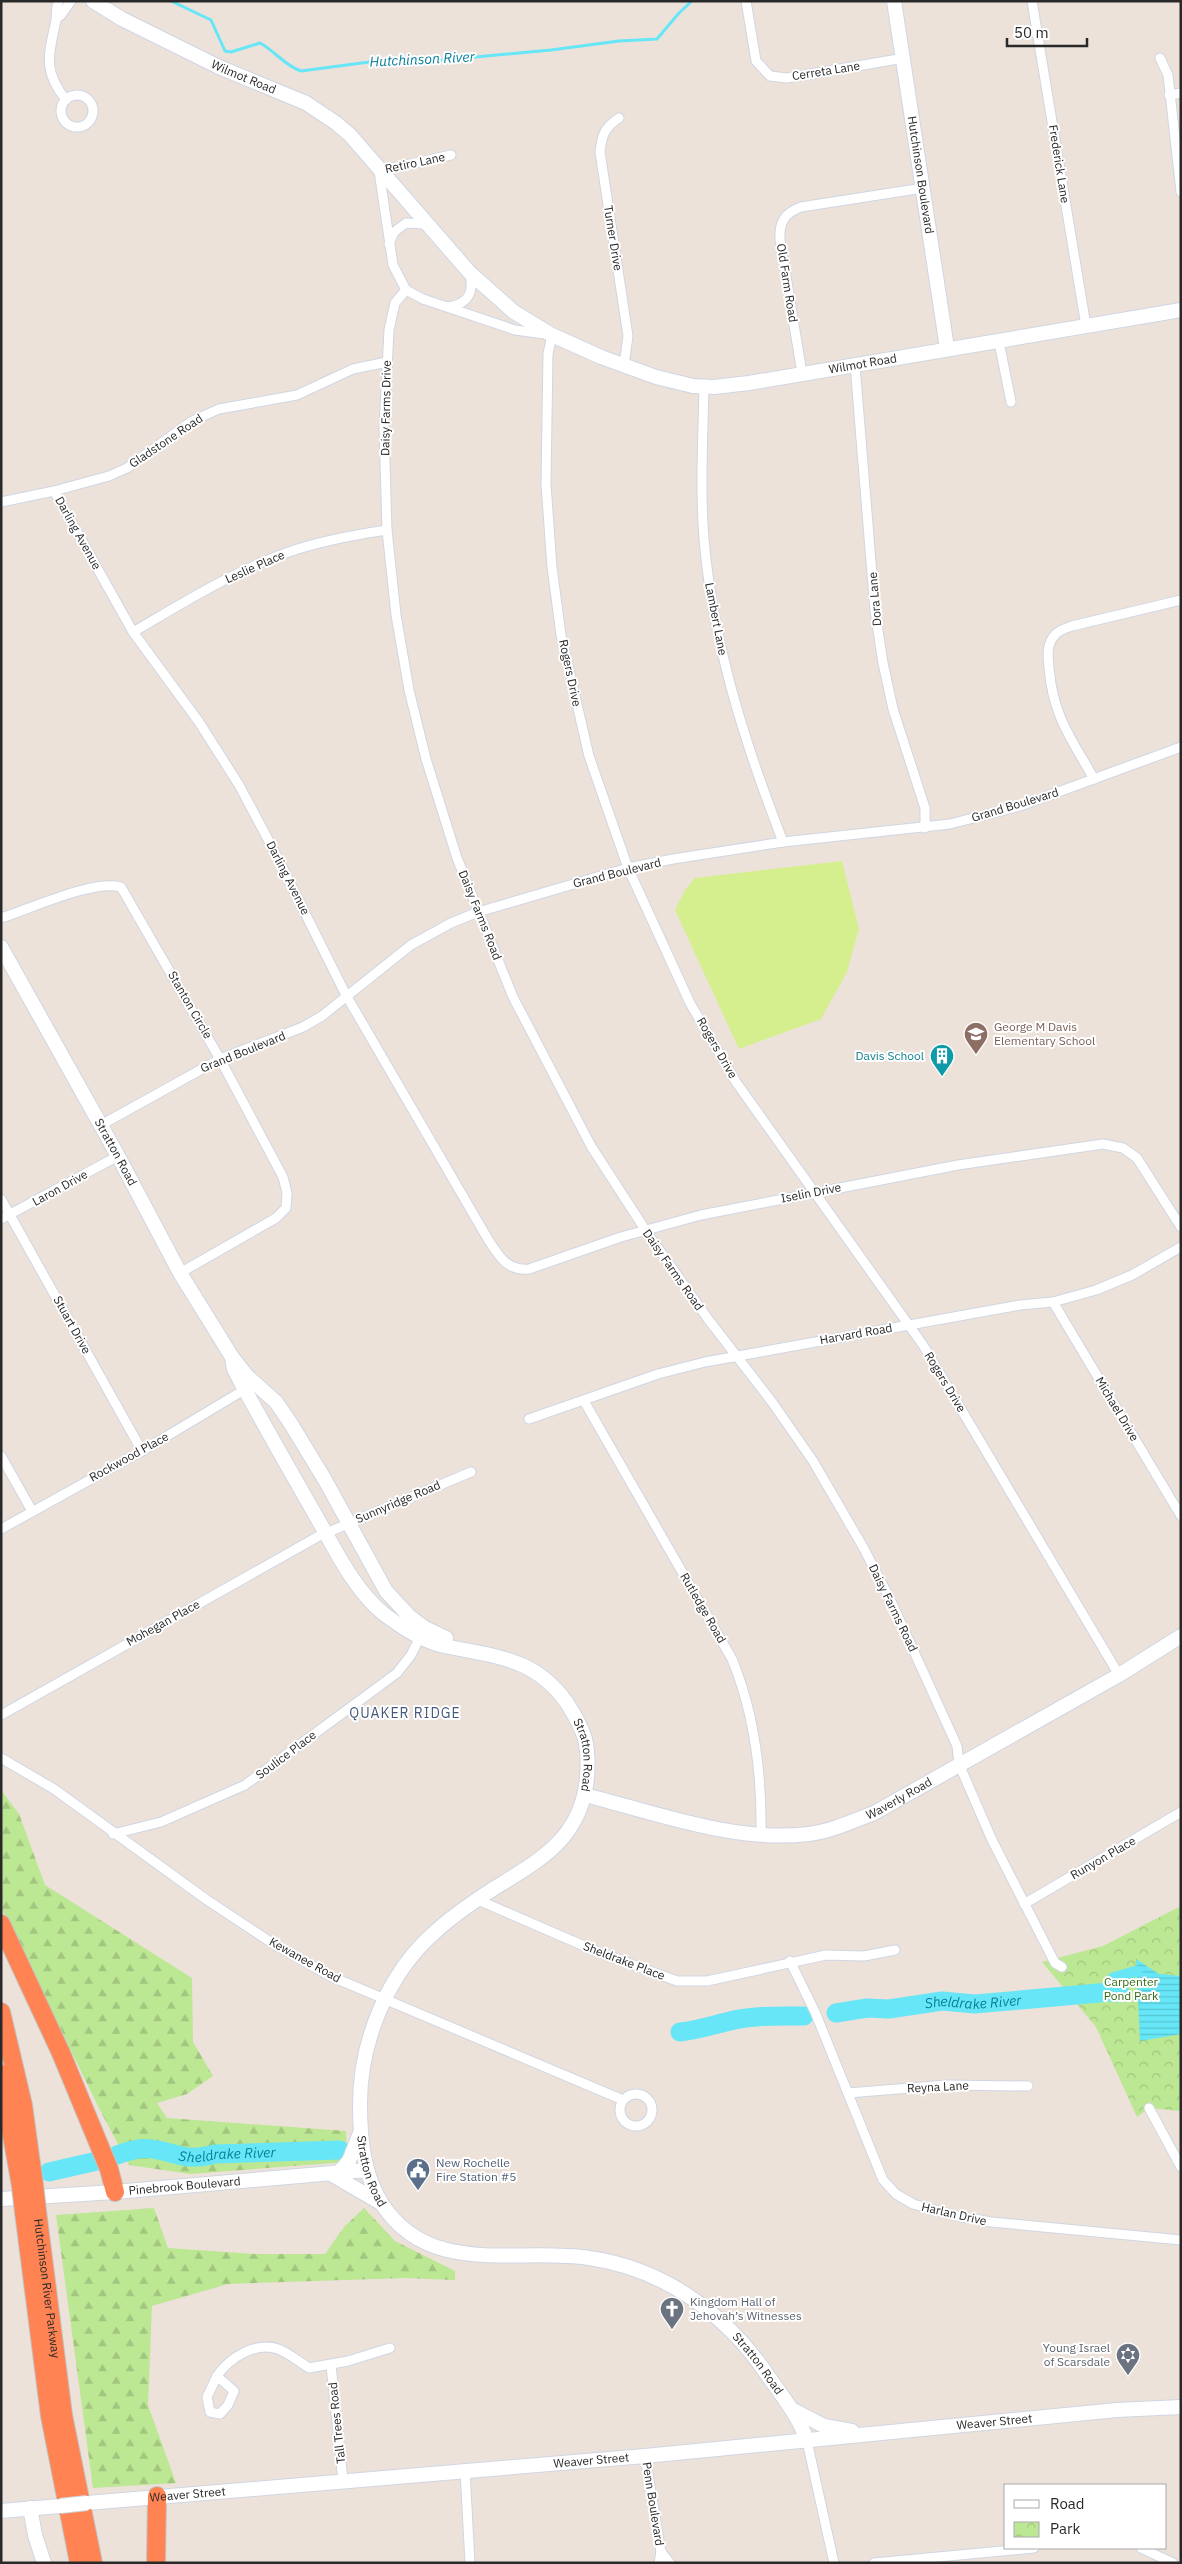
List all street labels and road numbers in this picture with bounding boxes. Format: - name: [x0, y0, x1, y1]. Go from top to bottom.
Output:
- street label: Wilmot Road: [209, 56, 279, 97]
- street label: Cerreta Lane: [791, 58, 861, 83]
- street label: Hutchinson Boulevard: [905, 115, 937, 235]
- street label: Frederick Lane: [1046, 124, 1073, 205]
- street label: Retiro Lane: [383, 149, 447, 176]
- street label: Turner Drive: [601, 204, 626, 272]
- street label: Old Farm Road: [774, 242, 801, 323]
- street label: Wilmot Road: [827, 350, 898, 376]
- street label: Daisy Farms Drive: [377, 359, 394, 456]
- street label: Gladstone Road: [126, 410, 205, 471]
- street label: Darling Avenue: [52, 494, 105, 572]
- street label: Leslie Place: [223, 547, 287, 586]
- street label: Dora Lane: [865, 571, 884, 627]
- street label: Lambert Lane: [702, 581, 731, 657]
- street label: Rogers Drive: [556, 638, 585, 708]
- street label: Grand Boulevard: [969, 784, 1060, 825]
- street label: Darling Avenue: [263, 838, 314, 918]
- street label: Grand Boulevard: [571, 854, 663, 891]
- street label: Daisy Farms Road: [456, 868, 505, 962]
- street label: Stanton Circle: [165, 968, 216, 1042]
- street label: Rogers Drive: [694, 1015, 741, 1081]
- street label: Grand Boulevard: [198, 1028, 288, 1075]
- street label: Stratton Road: [92, 1116, 140, 1188]
- street label: Laron Drive: [29, 1166, 90, 1209]
- street label: Iselin Drive: [780, 1179, 843, 1206]
- street label: Daisy Farms Road: [640, 1226, 707, 1313]
- street label: Stuart Drive: [50, 1293, 95, 1357]
- street label: Harvard Road: [818, 1320, 893, 1347]
- street label: Rogers Drive: [921, 1349, 970, 1415]
- street label: Michael Drive: [1092, 1374, 1143, 1444]
- street label: Rockwood Place: [86, 1428, 171, 1485]
- street label: Sunnyridge Road: [353, 1477, 443, 1526]
- street label: Daisy Farms Road: [866, 1561, 921, 1654]
- street label: Rutledge Road: [677, 1570, 730, 1646]
- street label: Mohegan Place: [123, 1596, 202, 1649]
- street label: Stratton Road: [570, 1716, 596, 1793]
- street label: Soulice Place: [253, 1727, 319, 1782]
- street label: Waverly Road: [864, 1774, 934, 1822]
- street label: Runyon Place: [1067, 1833, 1138, 1882]
- street label: Kewanee Road: [267, 1934, 344, 1985]
- street label: Sheldrake Place: [581, 1938, 668, 1983]
- street label: Reyna Lane: [907, 2077, 970, 2096]
- street label: Stratton Road: [354, 2135, 390, 2210]
- street label: Pinebrook Boulevard: [128, 2173, 241, 2198]
- street label: Harlan Drive: [920, 2199, 989, 2228]
- street label: Hutchinson River Parkway: [31, 2218, 64, 2359]
- street label: Stratton Road: [730, 2329, 787, 2397]
- street label: Tall Trees Road: [325, 2382, 348, 2465]
- street label: Weaver Street: [956, 2410, 1033, 2433]
- street label: Weaver Street: [553, 2449, 630, 2471]
- street label: Penn Boulevard: [639, 2461, 668, 2547]
- street label: Weaver Street: [149, 2483, 226, 2505]

